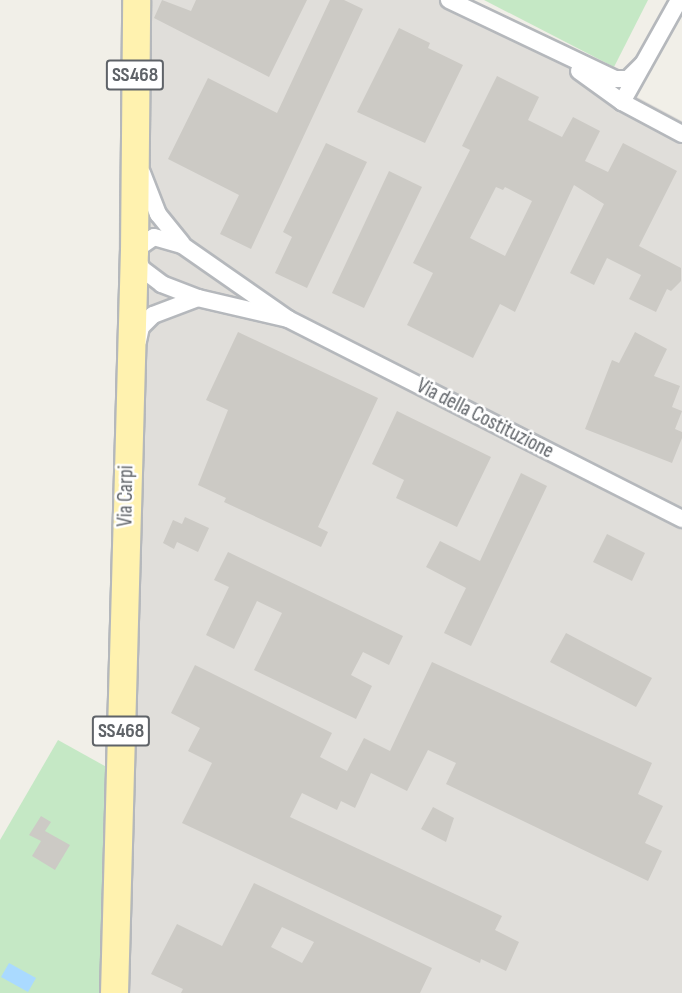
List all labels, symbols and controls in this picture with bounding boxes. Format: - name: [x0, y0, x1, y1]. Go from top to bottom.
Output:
- road number: SS468: [105, 58, 165, 92]
- street label: Via della Costituzione: [412, 374, 558, 464]
- street label: Via Carpi: [113, 465, 139, 527]
- road number: SS468: [91, 714, 151, 748]

